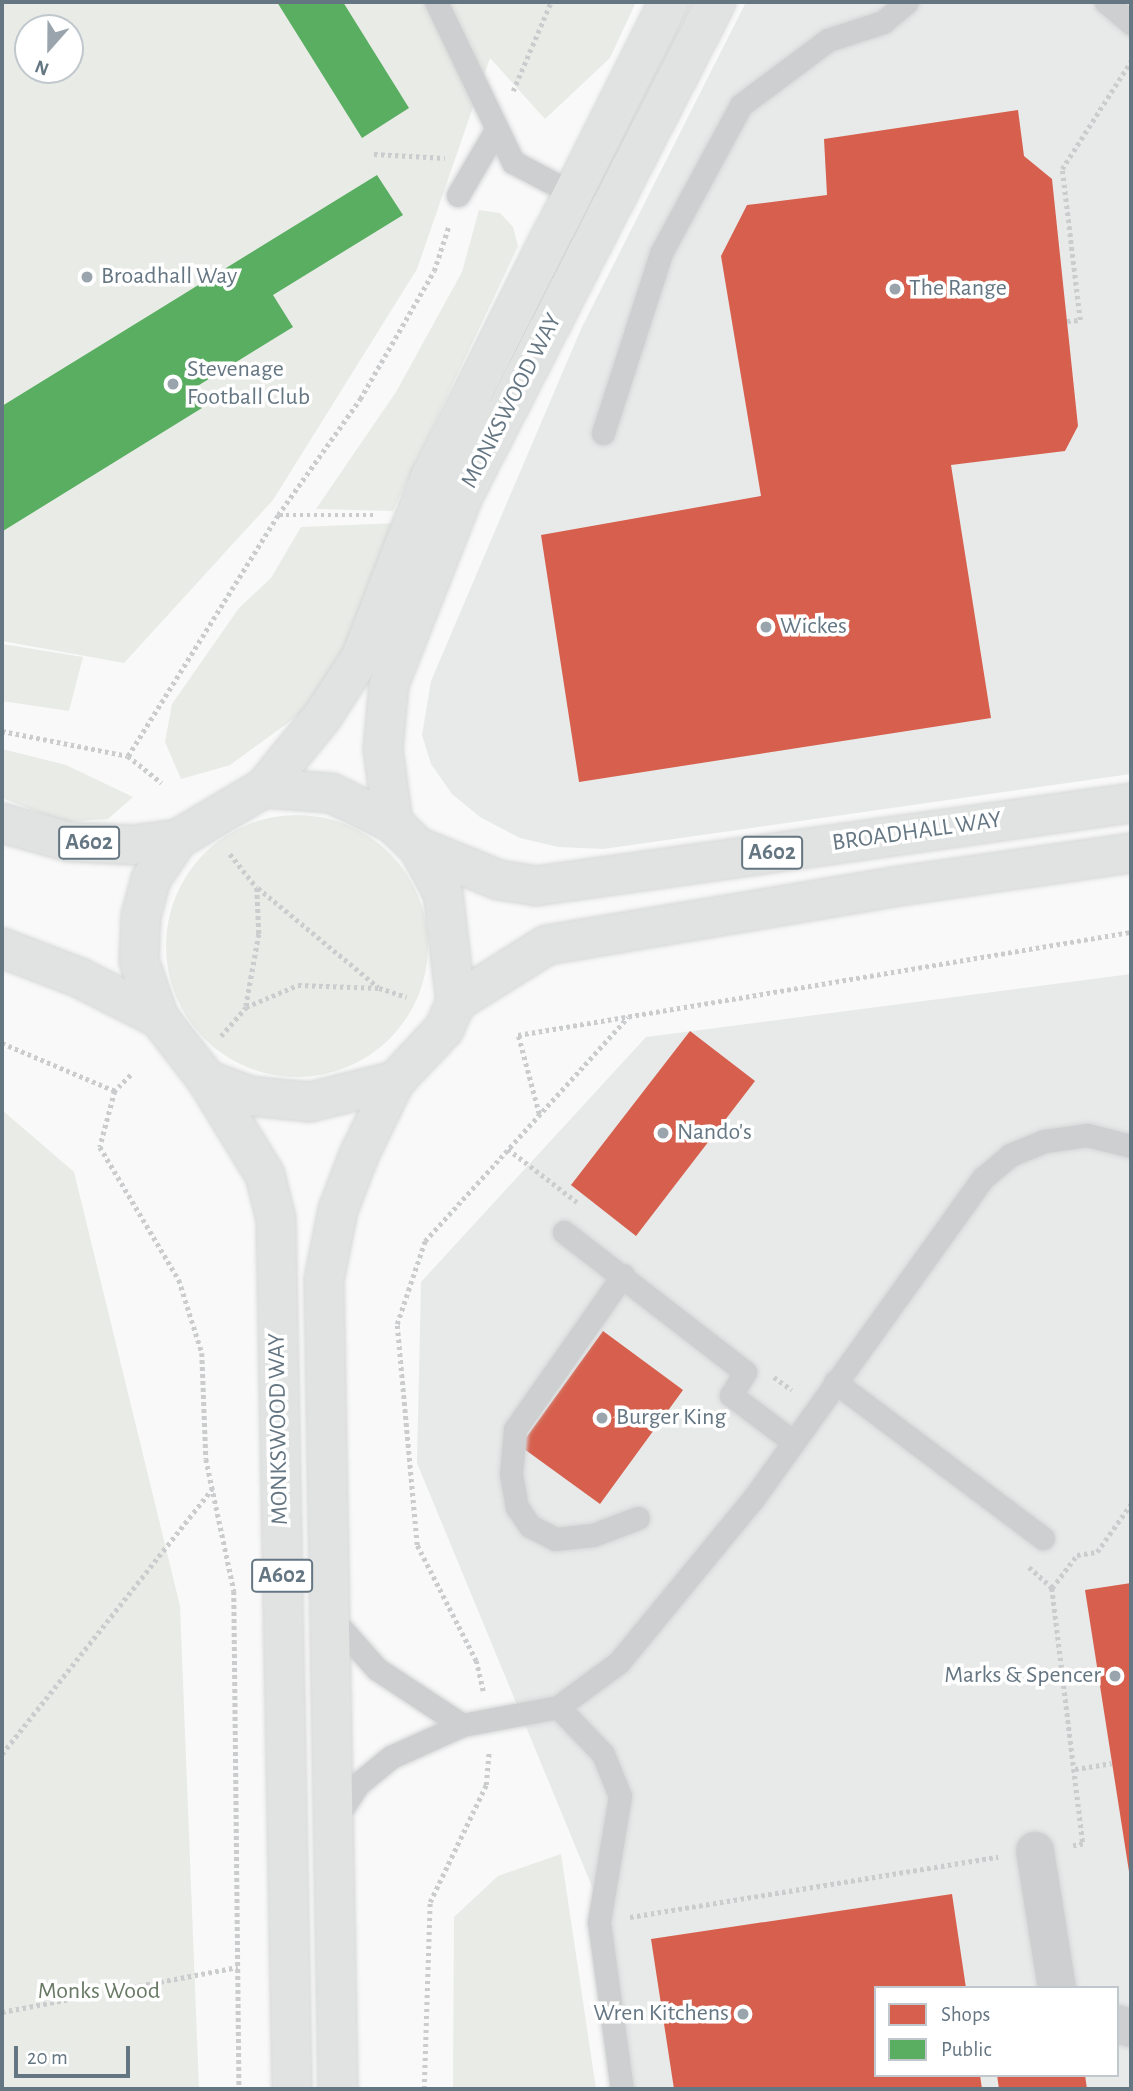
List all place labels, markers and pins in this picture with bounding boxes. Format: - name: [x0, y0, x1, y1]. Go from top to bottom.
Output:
- place label: Broadhall Way: [101, 263, 237, 291]
- marker: Broadhall Way: [79, 269, 95, 285]
- place label: The Range: [909, 275, 1007, 303]
- marker: The Range: [887, 281, 903, 297]
- place label: Stevenage Football Club: [187, 356, 310, 412]
- marker: Stevenage Football Club: [165, 376, 181, 392]
- place label: Wickes: [780, 613, 847, 641]
- marker: Wickes: [758, 619, 774, 635]
- place label: Nando's: [677, 1119, 752, 1147]
- marker: Nando's: [655, 1125, 671, 1141]
- place label: Burger King: [616, 1404, 726, 1432]
- marker: Burger King: [594, 1410, 610, 1426]
- place label: Marks & Spencer: [944, 1662, 1101, 1690]
- marker: Marks & Spencer: [1107, 1668, 1123, 1684]
- place label: Wren Kitchens: [593, 2000, 729, 2028]
- marker: Wren Kitchens: [735, 2006, 751, 2022]

